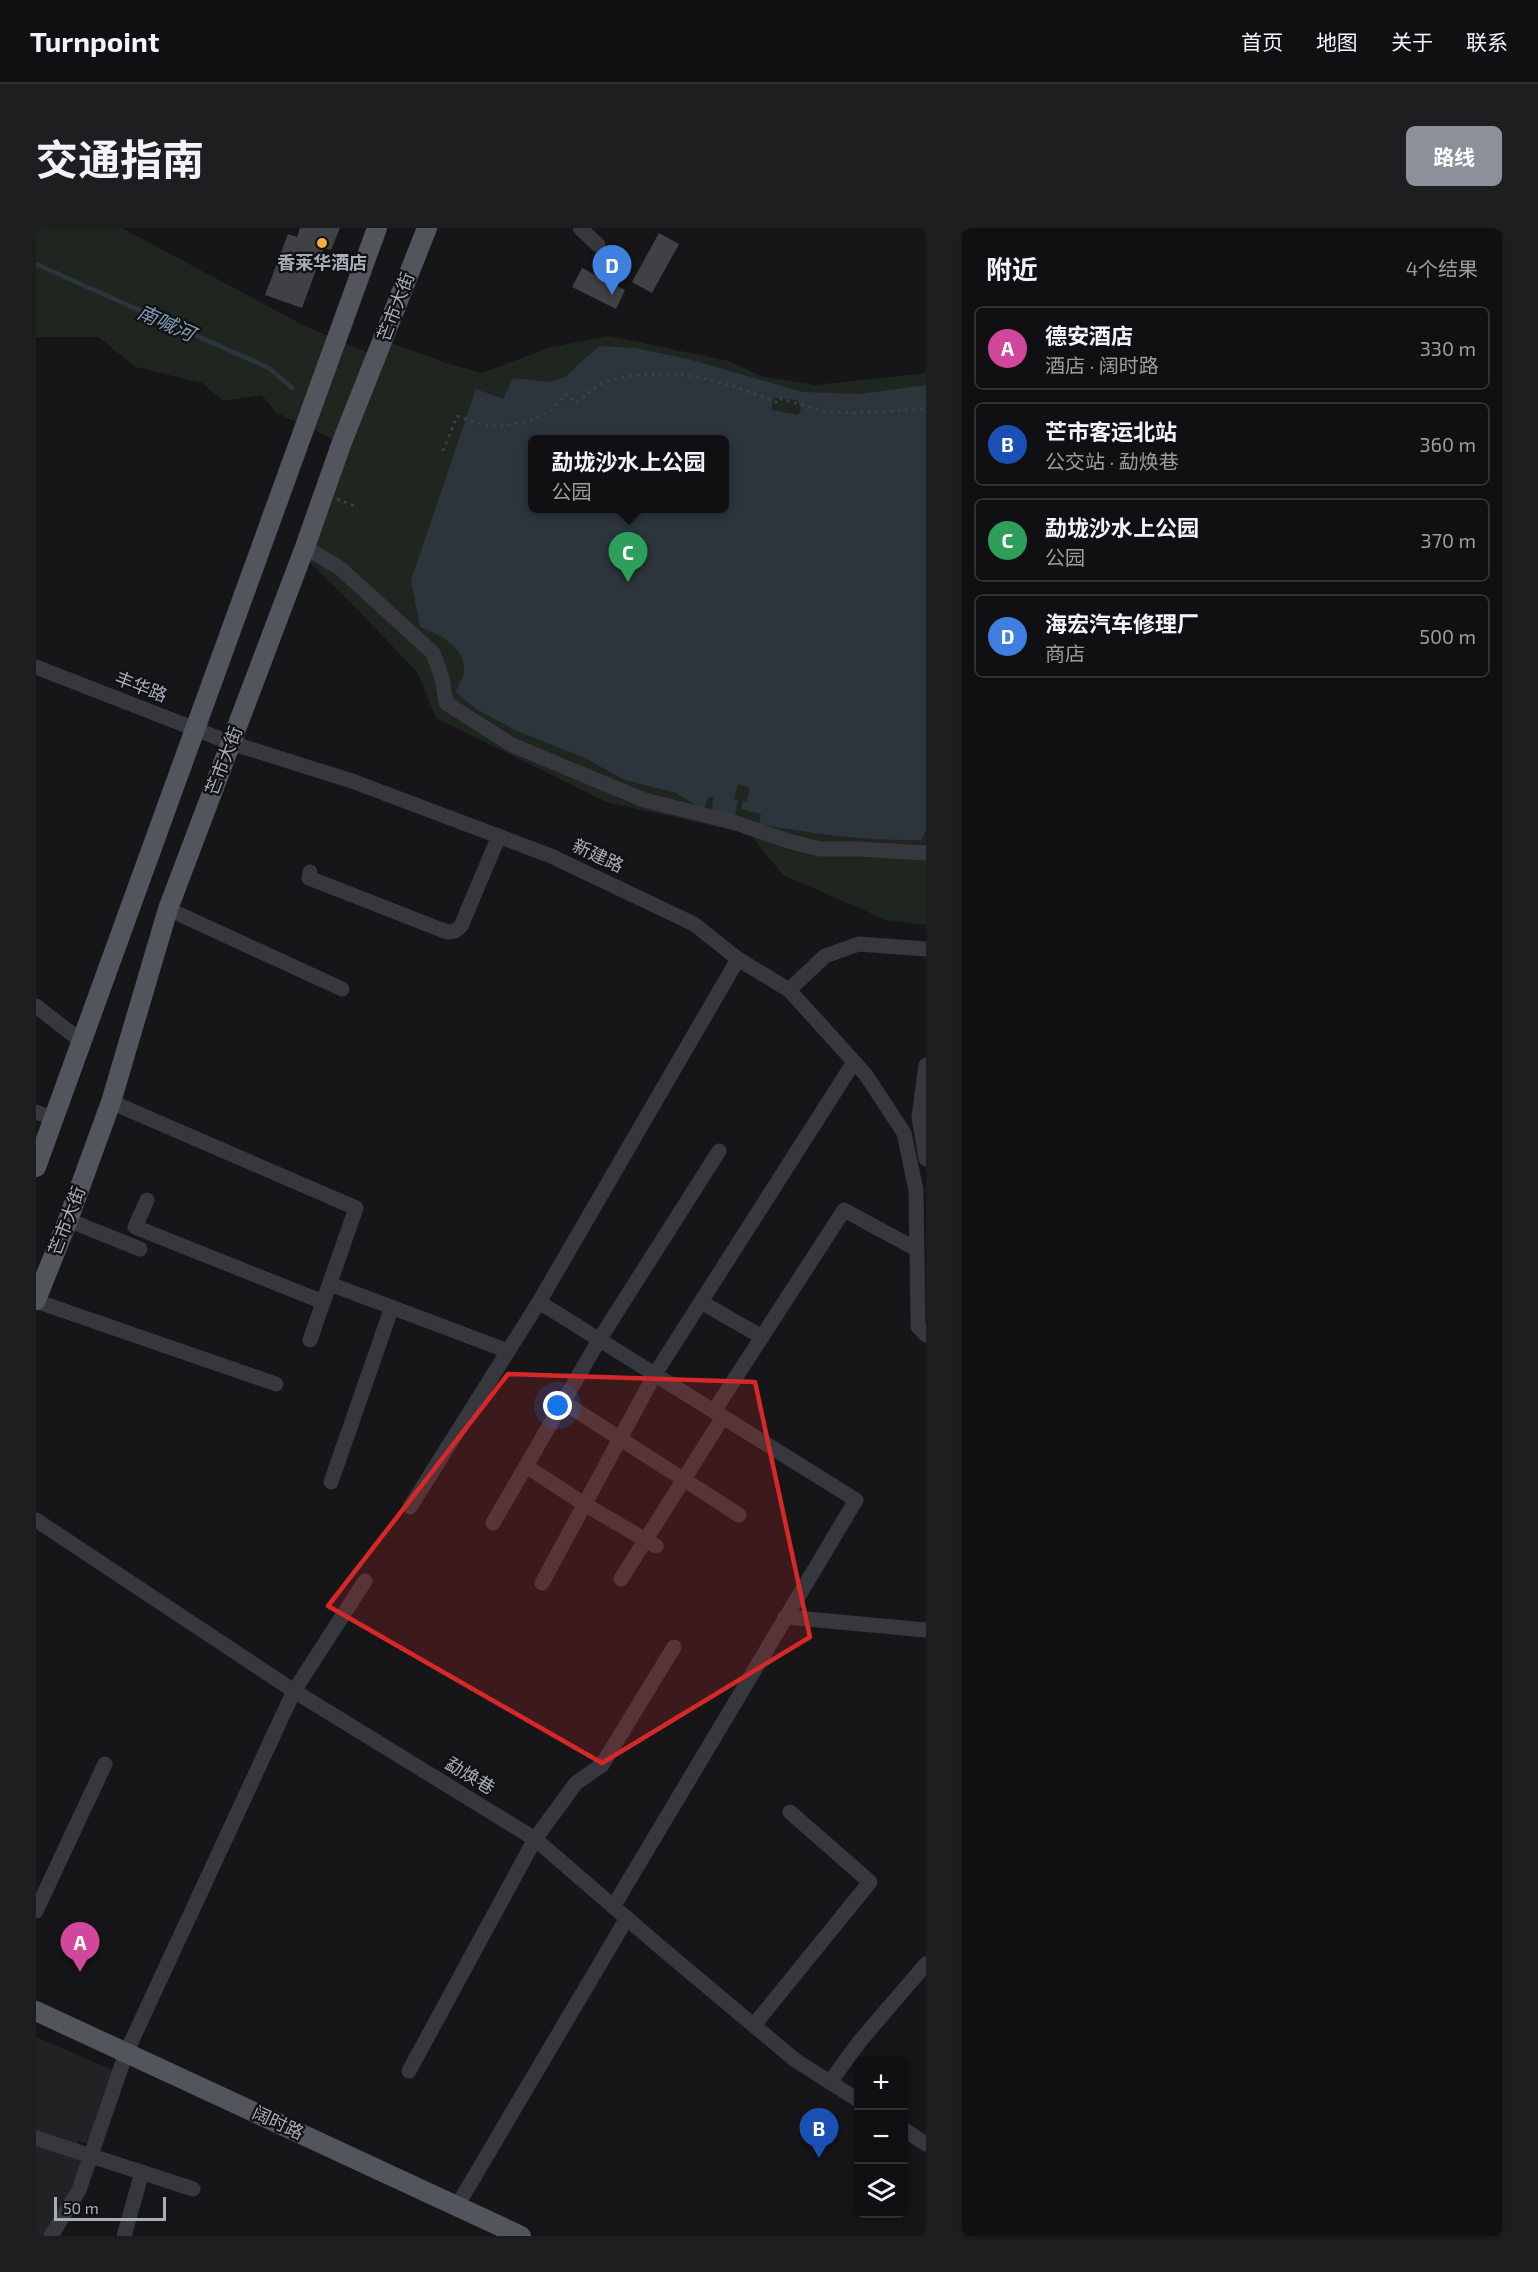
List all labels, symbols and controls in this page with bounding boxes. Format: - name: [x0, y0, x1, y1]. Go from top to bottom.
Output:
- text: Turnpoint: [30, 24, 159, 58]
- text: 首页: [1241, 29, 1283, 54]
- text: 地图: [1316, 29, 1358, 54]
- text: 关于: [1391, 29, 1433, 54]
- text: 联系: [1466, 29, 1508, 54]
- button: 路线: [1406, 126, 1502, 186]
- text: 交通指南: [36, 133, 204, 183]
- marker: 香莱华酒店: [315, 236, 329, 250]
- pin: D: [592, 245, 632, 295]
- place label: 香莱华酒店: [277, 251, 367, 273]
- text: 附近: [986, 253, 1038, 284]
- text: 4个结果: [1406, 256, 1478, 280]
- street label: 芒市大街: [372, 269, 418, 344]
- water label: 南喊河: [134, 299, 202, 347]
- text: 德安酒店: [1045, 322, 1133, 348]
- text: A: [1001, 336, 1014, 360]
- text: 330 m: [1420, 336, 1476, 360]
- text: 酒店 · 阔时路: [1045, 353, 1159, 377]
- text: 芒市客运北站: [1045, 418, 1177, 444]
- text: B: [1001, 432, 1014, 456]
- text: 360 m: [1419, 432, 1476, 456]
- popup: [528, 435, 729, 513]
- text: 勐垅沙水上公园: [551, 448, 706, 474]
- text: 公交站 · 勐焕巷: [1045, 449, 1179, 473]
- text: 公园: [551, 479, 591, 503]
- text: 勐垅沙水上公园: [1045, 514, 1199, 540]
- text: C: [1002, 528, 1013, 552]
- text: 370 m: [1421, 528, 1476, 552]
- pin: C: [608, 532, 648, 582]
- text: 公园: [1045, 545, 1085, 569]
- text: 海宏汽车修理厂: [1045, 610, 1199, 636]
- text: D: [1001, 624, 1014, 648]
- text: 500 m: [1419, 624, 1476, 648]
- text: 商店: [1045, 641, 1085, 665]
- street label: 丰华路: [112, 666, 171, 706]
- street label: 芒市大街: [200, 723, 246, 798]
- street label: 新建路: [569, 834, 628, 876]
- street label: 芒市大街: [43, 1183, 89, 1258]
- your location: [543, 1391, 572, 1420]
- street label: 勐焕巷: [442, 1752, 499, 1798]
- pin: A: [60, 1922, 99, 1972]
- map controls: [854, 2056, 908, 2218]
- button: +: [854, 2056, 908, 2110]
- street label: 阔时路: [249, 2101, 308, 2143]
- pin: B: [800, 2108, 838, 2158]
- button: −: [854, 2110, 908, 2164]
- button: layers: [854, 2164, 908, 2218]
- scale bar: [54, 2194, 166, 2222]
- text: 50 m: [63, 2198, 99, 2217]

